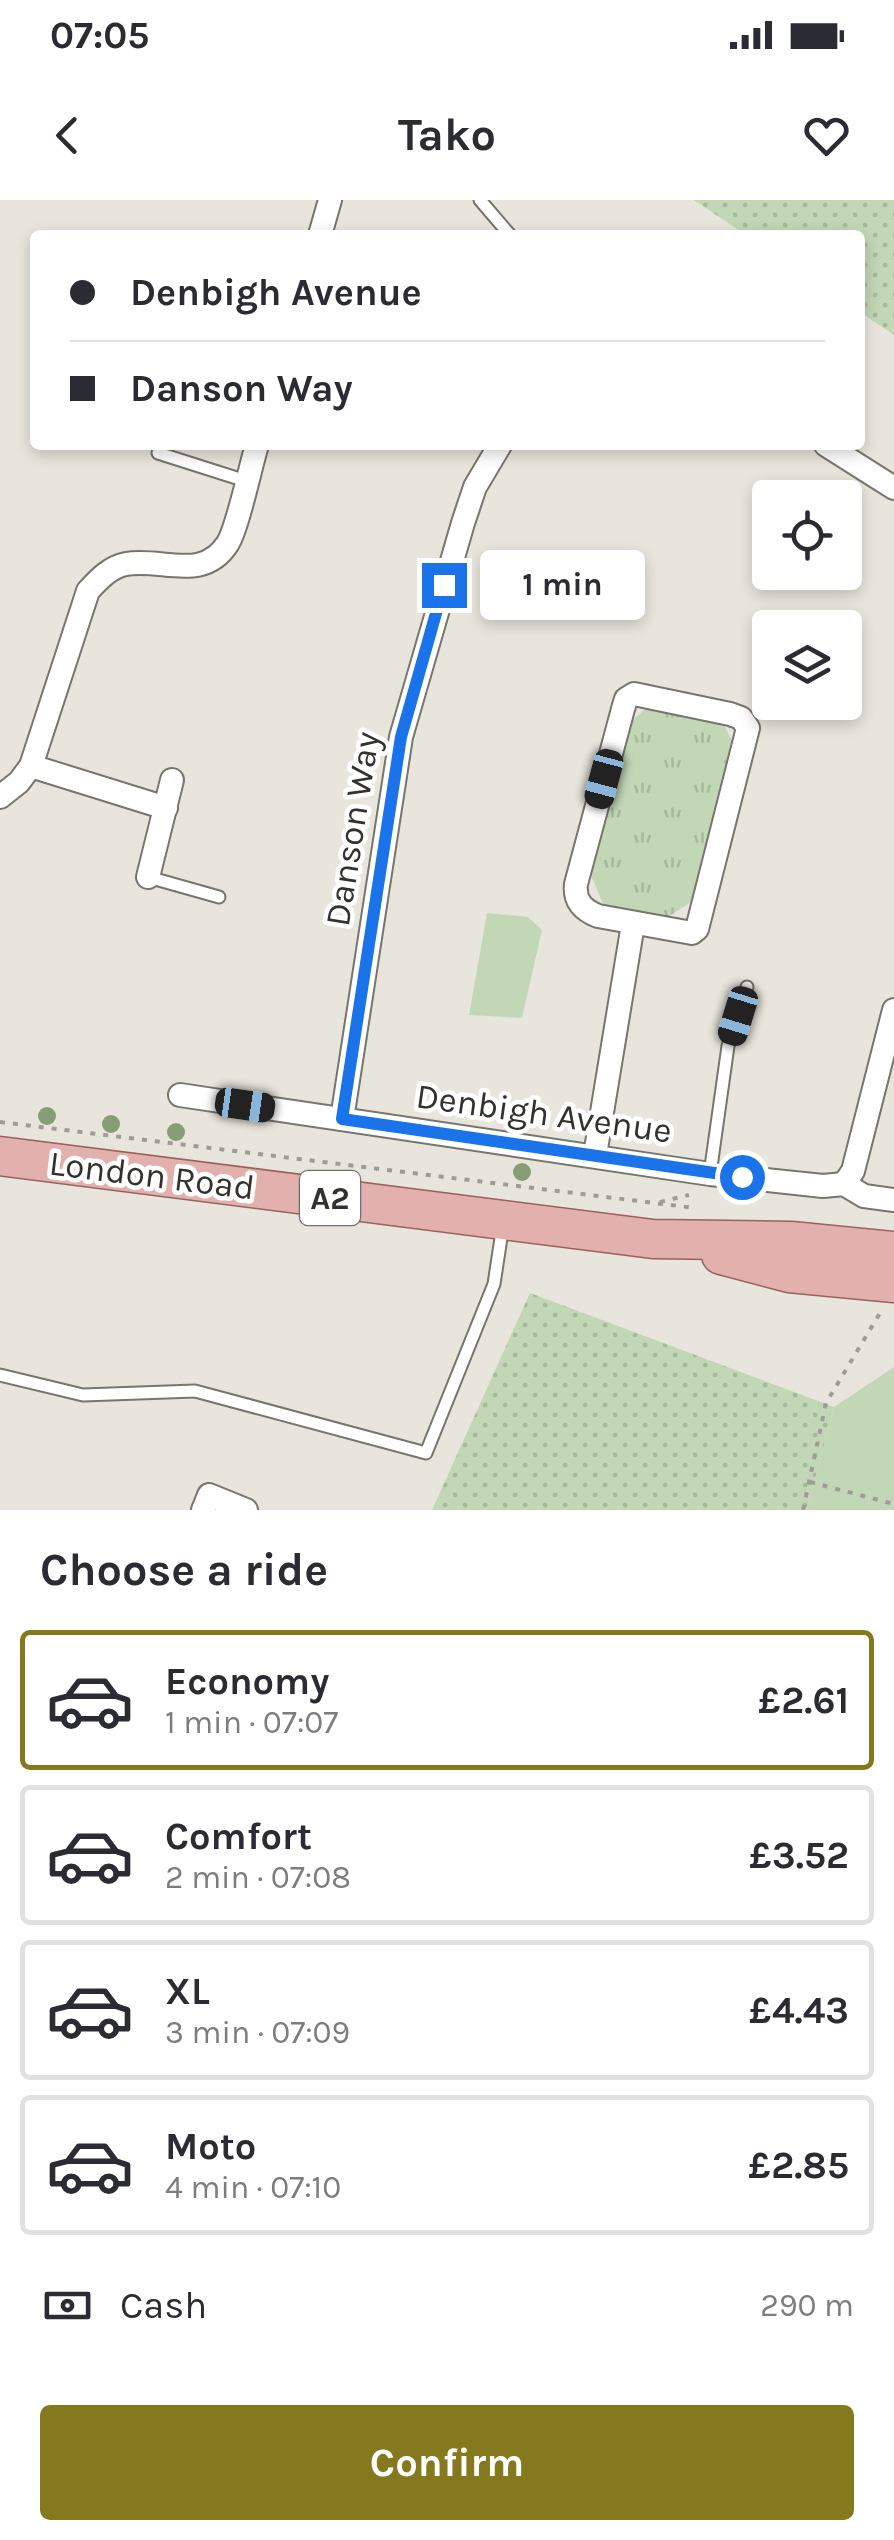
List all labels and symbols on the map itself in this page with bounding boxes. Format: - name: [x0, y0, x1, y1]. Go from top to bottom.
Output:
- callout: 1 min: [479, 550, 644, 620]
- route end: [422, 563, 467, 608]
- street label: Danson Way: [317, 729, 388, 929]
- car: [582, 746, 626, 812]
- car: [715, 983, 761, 1049]
- street label: Denbigh Avenue: [413, 1075, 674, 1152]
- car: [213, 1086, 277, 1124]
- street label: London Road: [47, 1143, 257, 1208]
- route start: [720, 1155, 765, 1200]
- road number: A2: [300, 1171, 360, 1225]

